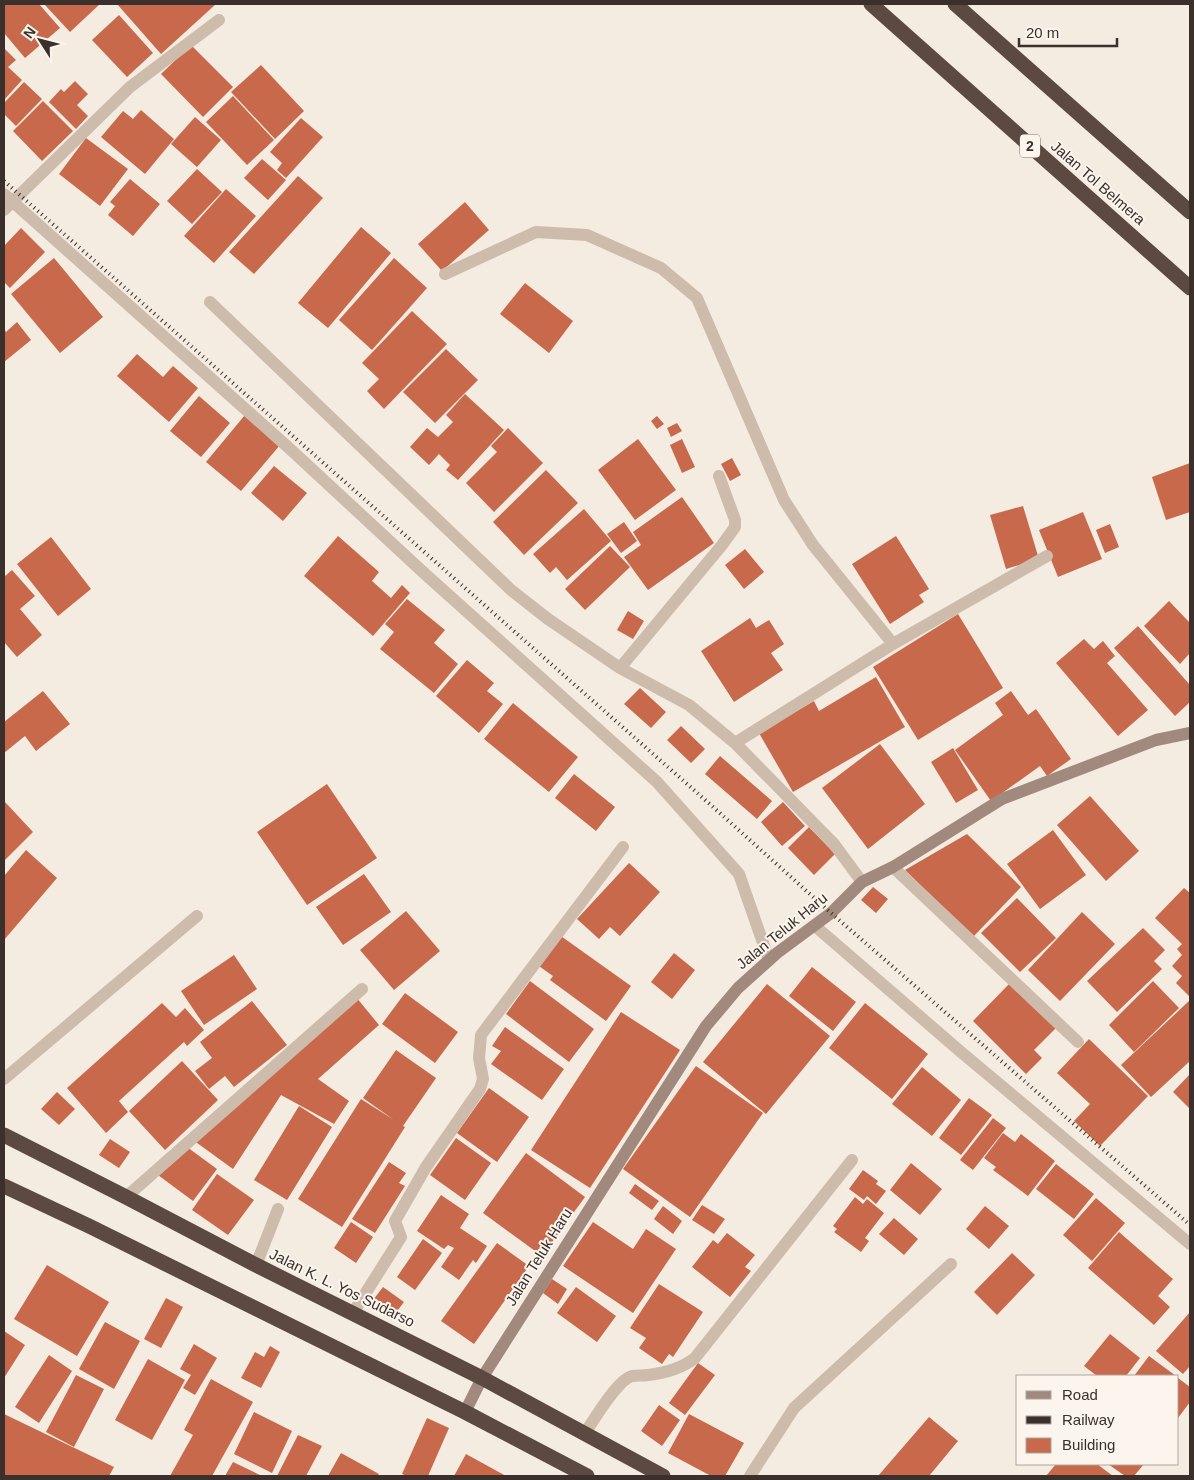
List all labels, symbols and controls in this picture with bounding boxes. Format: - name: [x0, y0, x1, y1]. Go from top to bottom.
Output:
- north arrow: [15, 15, 65, 65]
- scale bar: [1019, 15, 1116, 47]
- text: N: [20, 24, 39, 41]
- text: 20 m: [1026, 24, 1059, 41]
- road number: 2: [1020, 134, 1040, 158]
- street label: Jalan Tol Belmera: [1048, 137, 1149, 228]
- street label: Jalan Teluk Haru: [733, 889, 830, 972]
- street label: Jalan Teluk Haru: [502, 1205, 575, 1308]
- street label: Jalan K. L. Yos Sudarso: [267, 1245, 418, 1330]
- legend: [1016, 1375, 1179, 1465]
- text: Road: [1062, 1386, 1098, 1403]
- text: Railway: [1062, 1411, 1115, 1428]
- text: Building: [1062, 1436, 1115, 1453]

